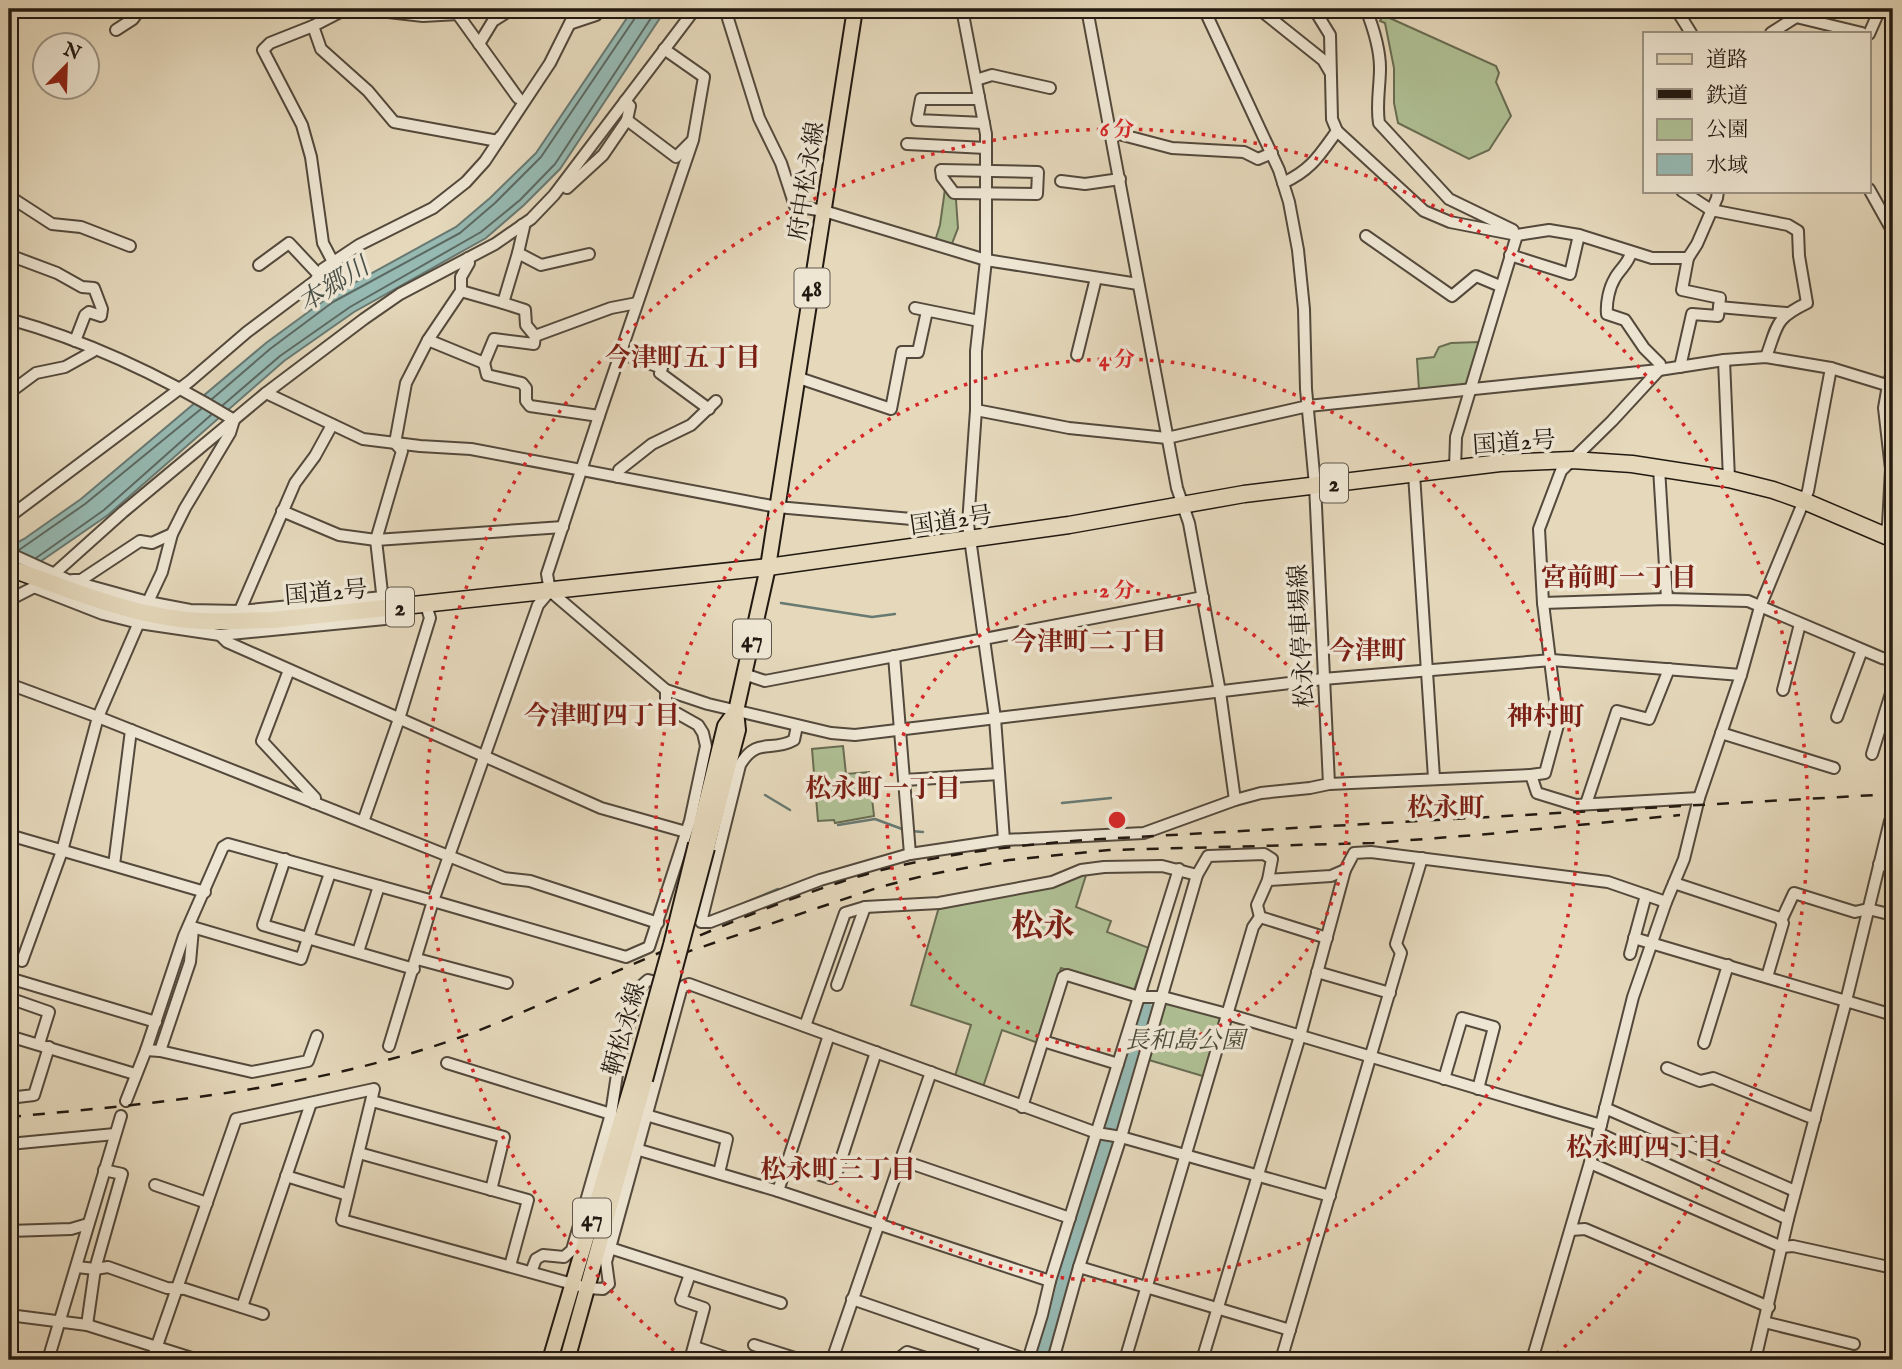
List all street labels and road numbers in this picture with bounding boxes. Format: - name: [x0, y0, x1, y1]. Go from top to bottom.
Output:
- street label: 府中松永線: [783, 120, 832, 243]
- road number: 48: [794, 268, 830, 308]
- street label: 国道2号: [1471, 425, 1557, 462]
- road number: 2: [1320, 463, 1348, 503]
- street label: 国道2号: [908, 500, 995, 543]
- street label: 松永停車場線: [1283, 563, 1322, 709]
- street label: 国道2号: [283, 574, 369, 613]
- road number: 2: [386, 587, 414, 626]
- road number: 47: [733, 620, 771, 659]
- street label: 鞆松永線: [597, 979, 654, 1080]
- road number: 47: [573, 1198, 611, 1238]

